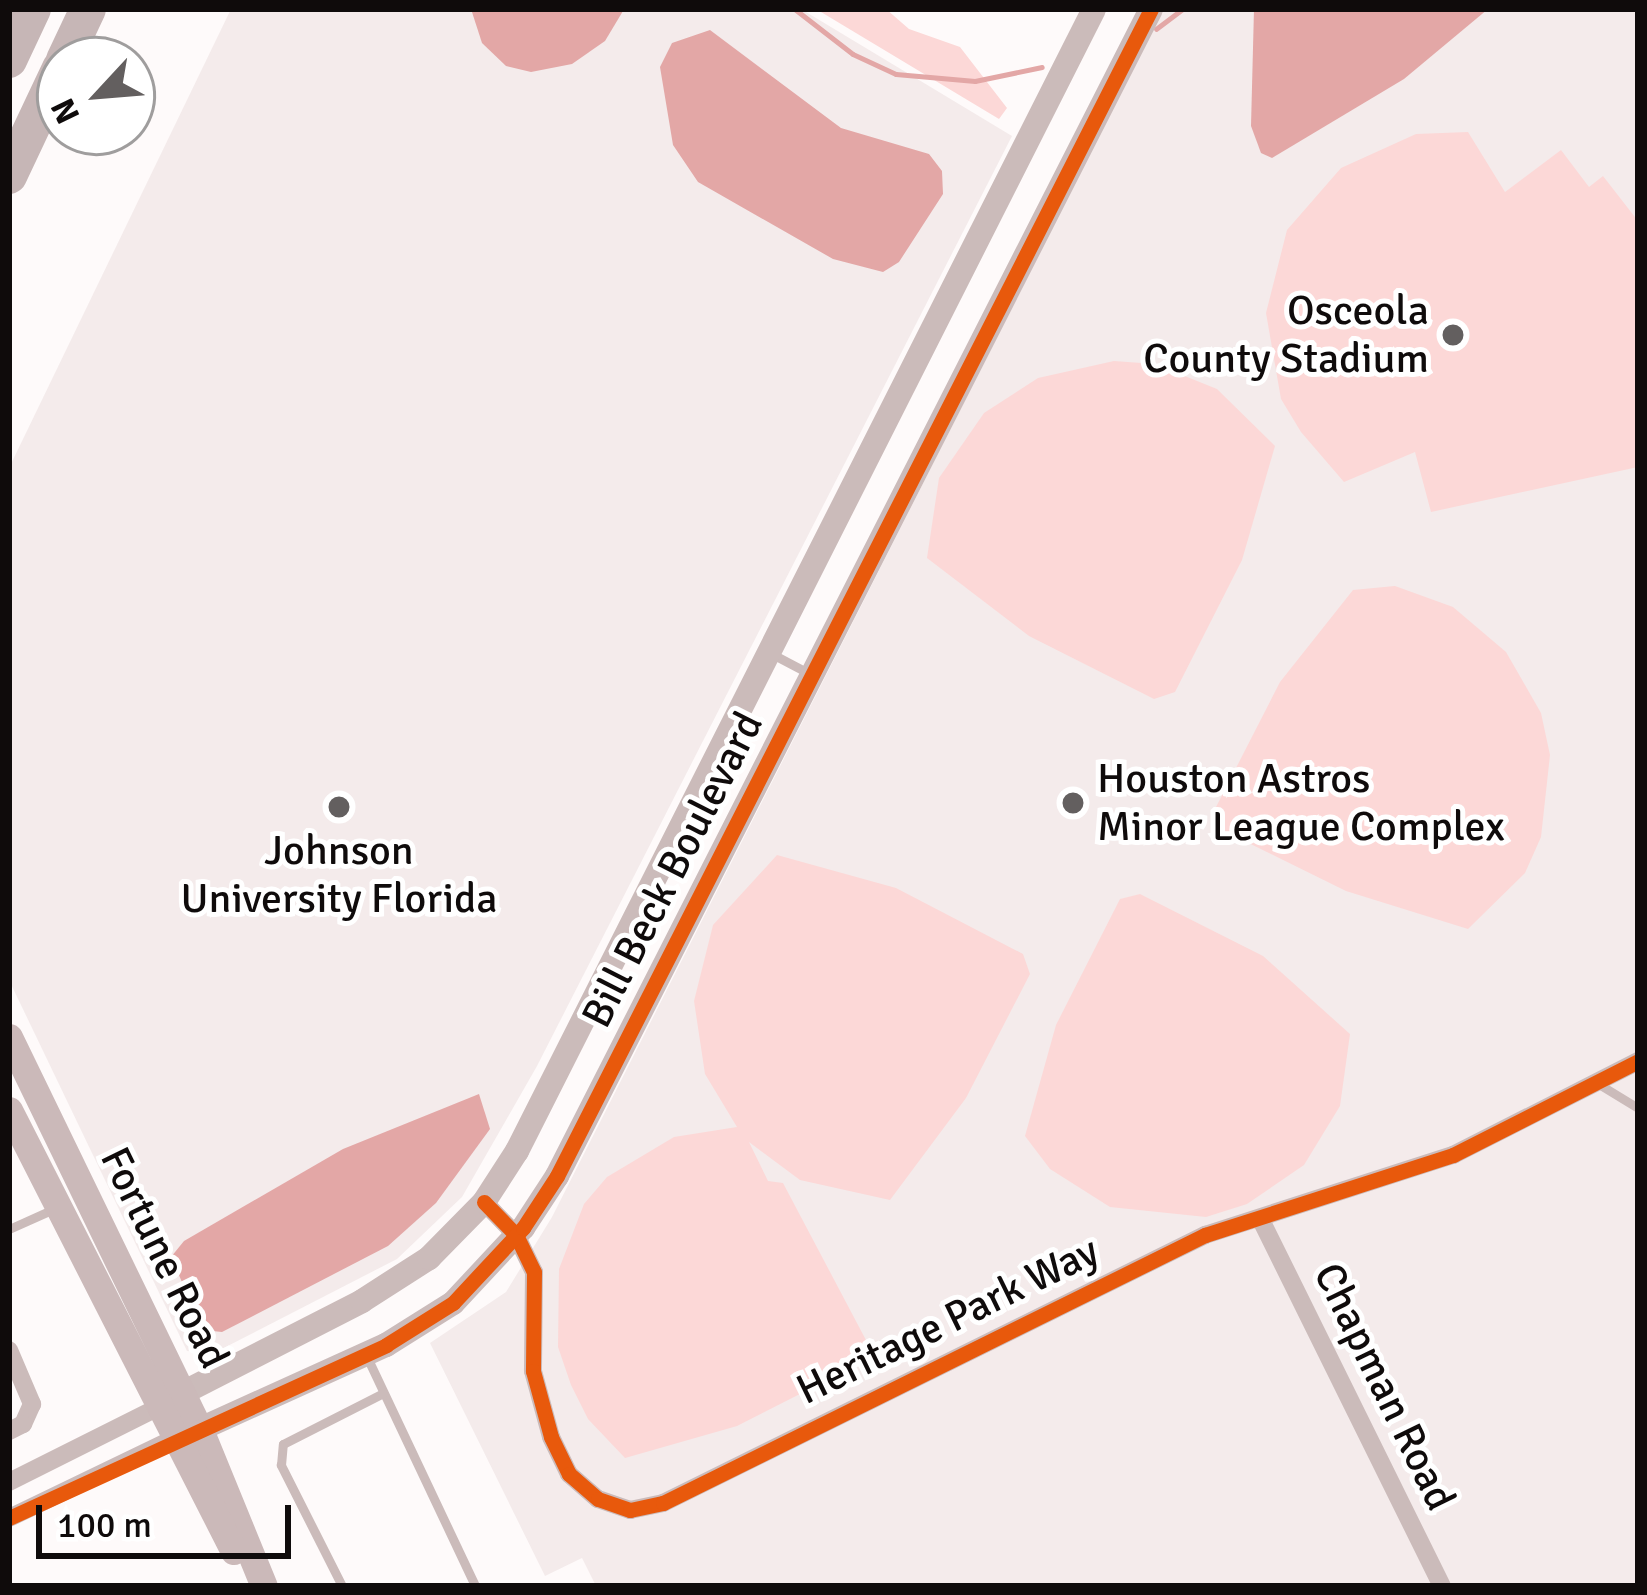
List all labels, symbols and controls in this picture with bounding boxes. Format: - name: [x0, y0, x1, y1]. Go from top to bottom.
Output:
- north arrow: [36, 36, 156, 156]
- text: N: [42, 91, 89, 130]
- place label: Osceola County Stadium: [1143, 286, 1429, 385]
- marker: Osceola County Stadium: [1440, 322, 1466, 348]
- street label: Bill Beck Boulevard: [572, 704, 774, 1036]
- place label: Houston Astros Minor League Complex: [1097, 754, 1505, 852]
- marker: Houston Astros Minor League Complex: [1060, 790, 1086, 816]
- marker: Johnson University Florida: [326, 794, 352, 820]
- place label: Johnson University Florida: [180, 826, 498, 924]
- street label: Fortune Road: [89, 1139, 239, 1377]
- street label: Heritage Park Way: [789, 1226, 1107, 1416]
- street label: Chapman Road: [1302, 1255, 1466, 1519]
- scale bar: [42, 1481, 297, 1555]
- text: 100 m: [57, 1503, 152, 1548]

